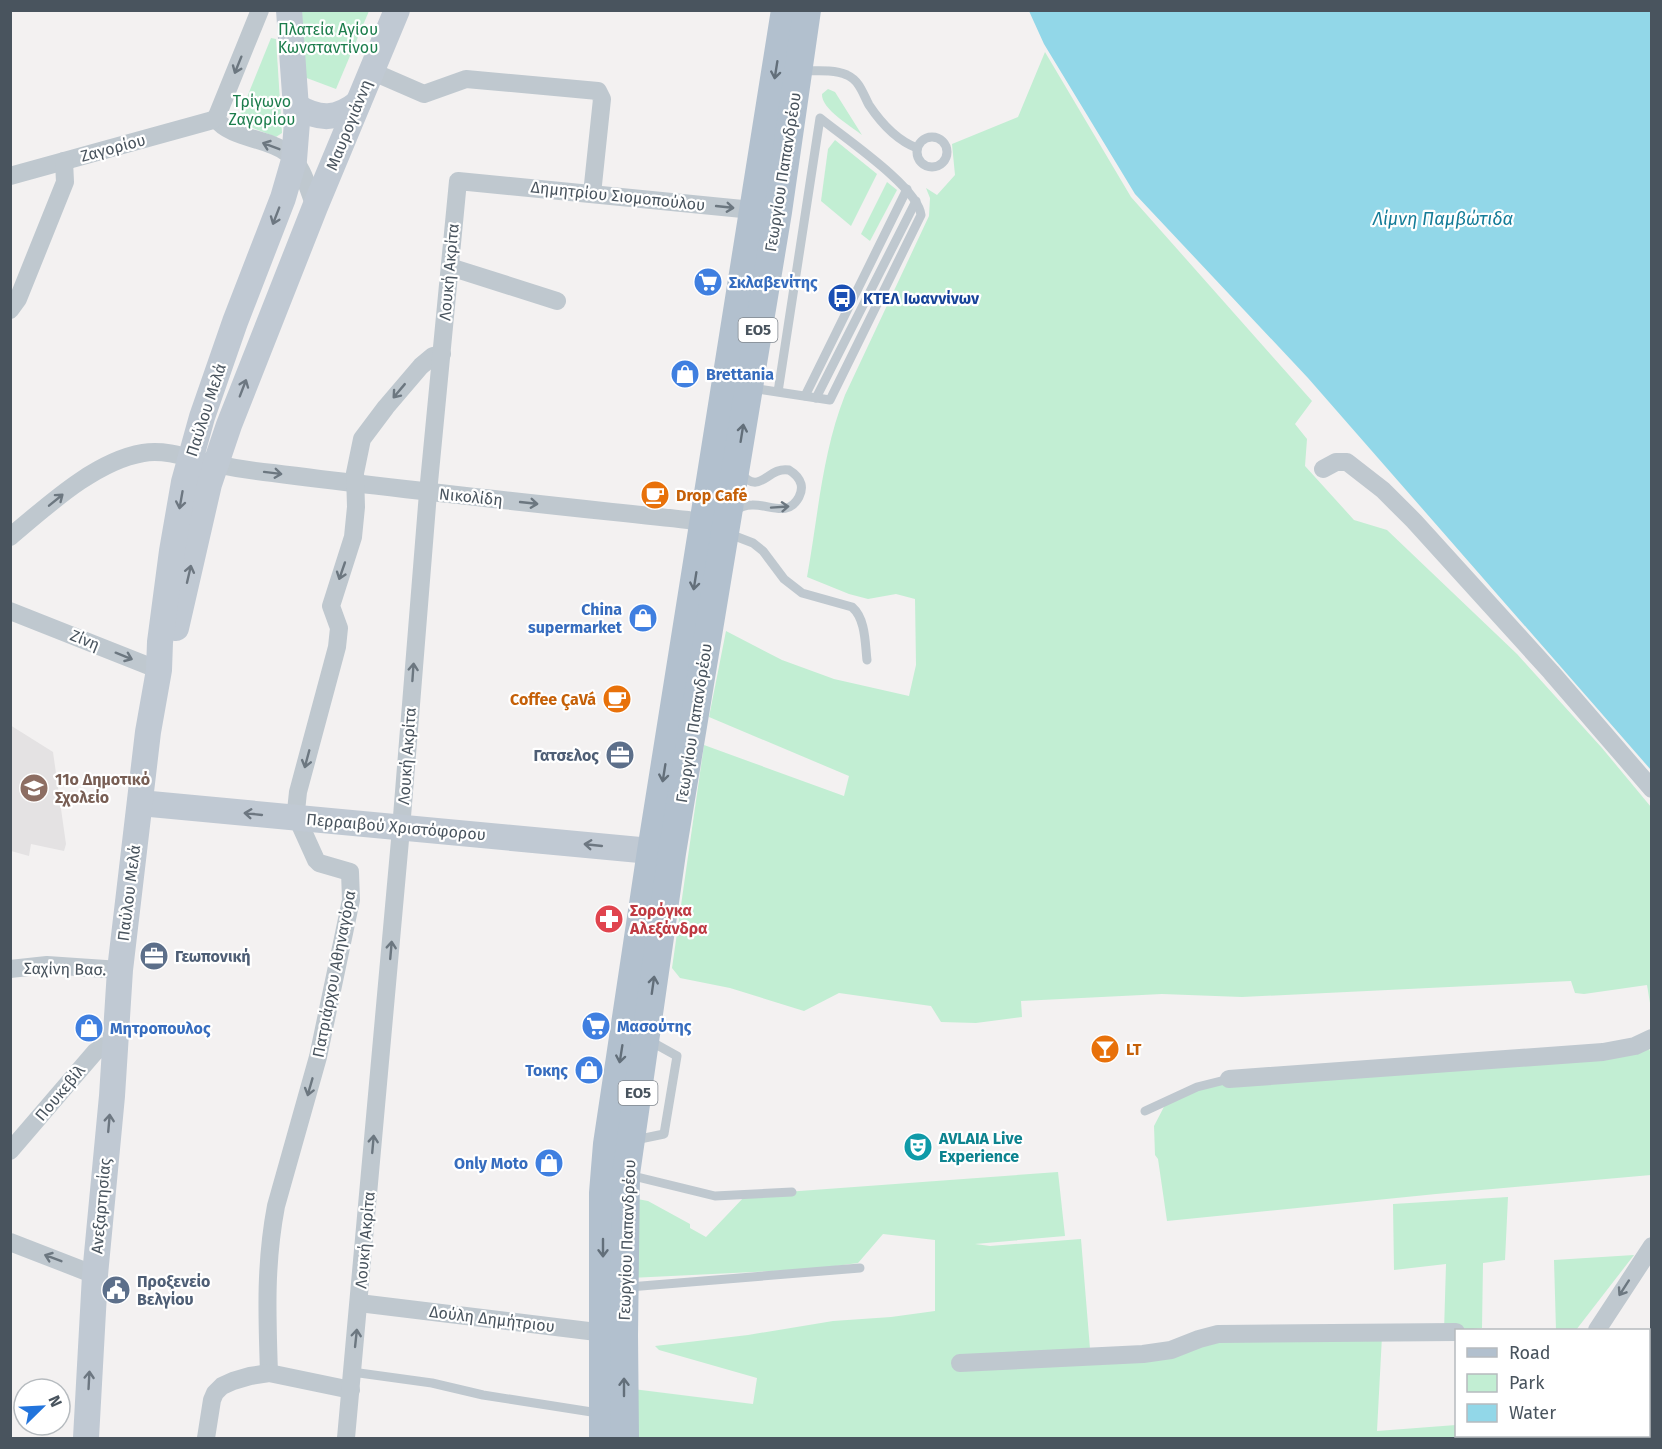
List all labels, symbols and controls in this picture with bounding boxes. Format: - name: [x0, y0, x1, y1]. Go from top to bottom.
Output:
- park label: Πλατεία Αγίου Κωνσταντίνου: [278, 20, 378, 57]
- one-way arrow: [232, 55, 243, 73]
- one-way arrow: [770, 60, 781, 80]
- street label: Μαυρογιάννη: [322, 77, 376, 173]
- street label: Γεωργίου Παπανδρέου: [761, 91, 805, 253]
- park label: Τρίγωνο Ζαγορίου: [229, 92, 295, 129]
- street label: Ζαγορίου: [78, 130, 148, 166]
- one-way arrow: [262, 139, 281, 150]
- street label: Δημητρίου Σιομοπούλου: [530, 177, 706, 215]
- one-way arrow: [714, 202, 734, 213]
- one-way arrow: [269, 206, 280, 225]
- water label: Λίμνη Παμβώτιδα: [1372, 208, 1514, 230]
- street label: Λουκή Ακρίτα: [435, 223, 463, 321]
- supermarket icon: Σκλαβενίτης: [692, 266, 724, 298]
- place label: Σκλαβενίτης: [729, 273, 818, 292]
- bus stop icon: ΚΤΕΛ Ιωαννίνων: [826, 282, 858, 314]
- place label: ΚΤΕΛ Ιωαννίνων: [863, 289, 980, 308]
- road number: ΕΟ5: [738, 318, 777, 342]
- shop icon: Brettania: [669, 358, 701, 390]
- street label: Παύλου Μελά: [182, 361, 230, 459]
- place label: Brettania: [706, 365, 774, 384]
- one-way arrow: [238, 379, 249, 397]
- one-way arrow: [392, 383, 406, 398]
- one-way arrow: [736, 423, 747, 443]
- one-way arrow: [262, 468, 282, 479]
- cafe icon: Drop Café: [639, 479, 671, 511]
- street label: Νικολίδη: [438, 484, 504, 510]
- place label: Drop Café: [676, 486, 747, 505]
- one-way arrow: [175, 490, 186, 509]
- one-way arrow: [48, 493, 64, 506]
- one-way arrow: [518, 498, 538, 509]
- one-way arrow: [770, 501, 789, 512]
- one-way arrow: [336, 561, 347, 580]
- one-way arrow: [183, 565, 195, 584]
- one-way arrow: [689, 570, 700, 590]
- place label: China supermarket: [528, 600, 623, 637]
- shop icon: China supermarket: [627, 602, 659, 634]
- street label: Ζίνη: [68, 626, 102, 654]
- street label: Γεωργίου Παπανδρέου: [672, 642, 716, 804]
- one-way arrow: [114, 651, 132, 662]
- one-way arrow: [408, 662, 419, 682]
- cafe icon: Coffee ÇaVá: [601, 683, 633, 715]
- place label: Coffee ÇaVá: [510, 690, 596, 711]
- street label: Λουκή Ακρίτα: [394, 707, 420, 805]
- office icon: Γατσελος: [604, 739, 636, 771]
- place label: Γατσελος: [533, 746, 599, 765]
- one-way arrow: [300, 749, 312, 768]
- one-way arrow: [658, 763, 669, 783]
- place label: 11ο Δημοτικό Σχολείο: [55, 770, 150, 807]
- school or university icon: 11ο Δημοτικό Σχολείο: [18, 772, 50, 804]
- one-way arrow: [243, 808, 263, 819]
- street label: Περραιβού Χριστόφορου: [305, 810, 487, 844]
- one-way arrow: [584, 839, 604, 850]
- street label: Παύλου Μελά: [114, 844, 144, 942]
- street label: Πατριάρχου Αθηναγόρα: [308, 889, 360, 1059]
- place label: Σορόγκα Αλεξάνδρα: [629, 901, 708, 938]
- pharmacy icon: Σορόγκα Αλεξάνδρα: [593, 903, 625, 935]
- office icon: Γεωπονική: [138, 940, 170, 972]
- one-way arrow: [385, 941, 396, 960]
- place label: Γεωπονική: [175, 947, 251, 966]
- street label: Σαχίνη Βασ.: [24, 959, 106, 979]
- one-way arrow: [648, 975, 659, 995]
- supermarket icon: Μασούτης: [580, 1010, 612, 1042]
- shop icon: Μητροπουλος: [73, 1012, 105, 1044]
- place label: Μασούτης: [617, 1017, 692, 1036]
- place label: Μητροπουλος: [110, 1019, 211, 1038]
- bar icon: LT: [1089, 1033, 1121, 1065]
- place label: LT: [1126, 1040, 1142, 1059]
- one-way arrow: [615, 1044, 626, 1064]
- shop icon: Τοκης: [573, 1054, 605, 1086]
- street label: Πουκεβίλ: [31, 1060, 90, 1125]
- place label: Τοκης: [525, 1061, 568, 1080]
- one-way arrow: [303, 1077, 315, 1096]
- road number: ΕΟ5: [618, 1081, 658, 1105]
- one-way arrow: [104, 1113, 115, 1133]
- place label: AVLAIA Live Experience: [938, 1129, 1023, 1166]
- theatre icon: AVLAIA Live Experience: [902, 1131, 934, 1163]
- one-way arrow: [368, 1135, 379, 1155]
- shop icon: Only Moto: [533, 1147, 565, 1179]
- place label: Only Moto: [454, 1154, 528, 1173]
- street label: Ανεξαρτησίας: [87, 1157, 115, 1255]
- street label: Γεωργίου Παπανδρέου: [615, 1159, 639, 1321]
- street label: Λουκή Ακρίτα: [351, 1191, 379, 1289]
- one-way arrow: [597, 1238, 609, 1258]
- one-way arrow: [44, 1252, 63, 1263]
- place label: Προξενείο Βελγίου: [137, 1272, 210, 1309]
- public building icon: Προξενείο Βελγίου: [100, 1274, 132, 1306]
- one-way arrow: [1618, 1279, 1630, 1296]
- street label: Δούλη Δημήτριου: [428, 1302, 556, 1336]
- one-way arrow: [351, 1329, 362, 1349]
- legend: [1455, 1329, 1650, 1437]
- text: Road: [1509, 1342, 1551, 1364]
- one-way arrow: [84, 1371, 95, 1391]
- text: Park: [1509, 1372, 1545, 1394]
- north arrow: [12, 1377, 72, 1437]
- one-way arrow: [618, 1377, 630, 1397]
- text: N: [44, 1392, 66, 1410]
- text: Water: [1509, 1402, 1556, 1424]

